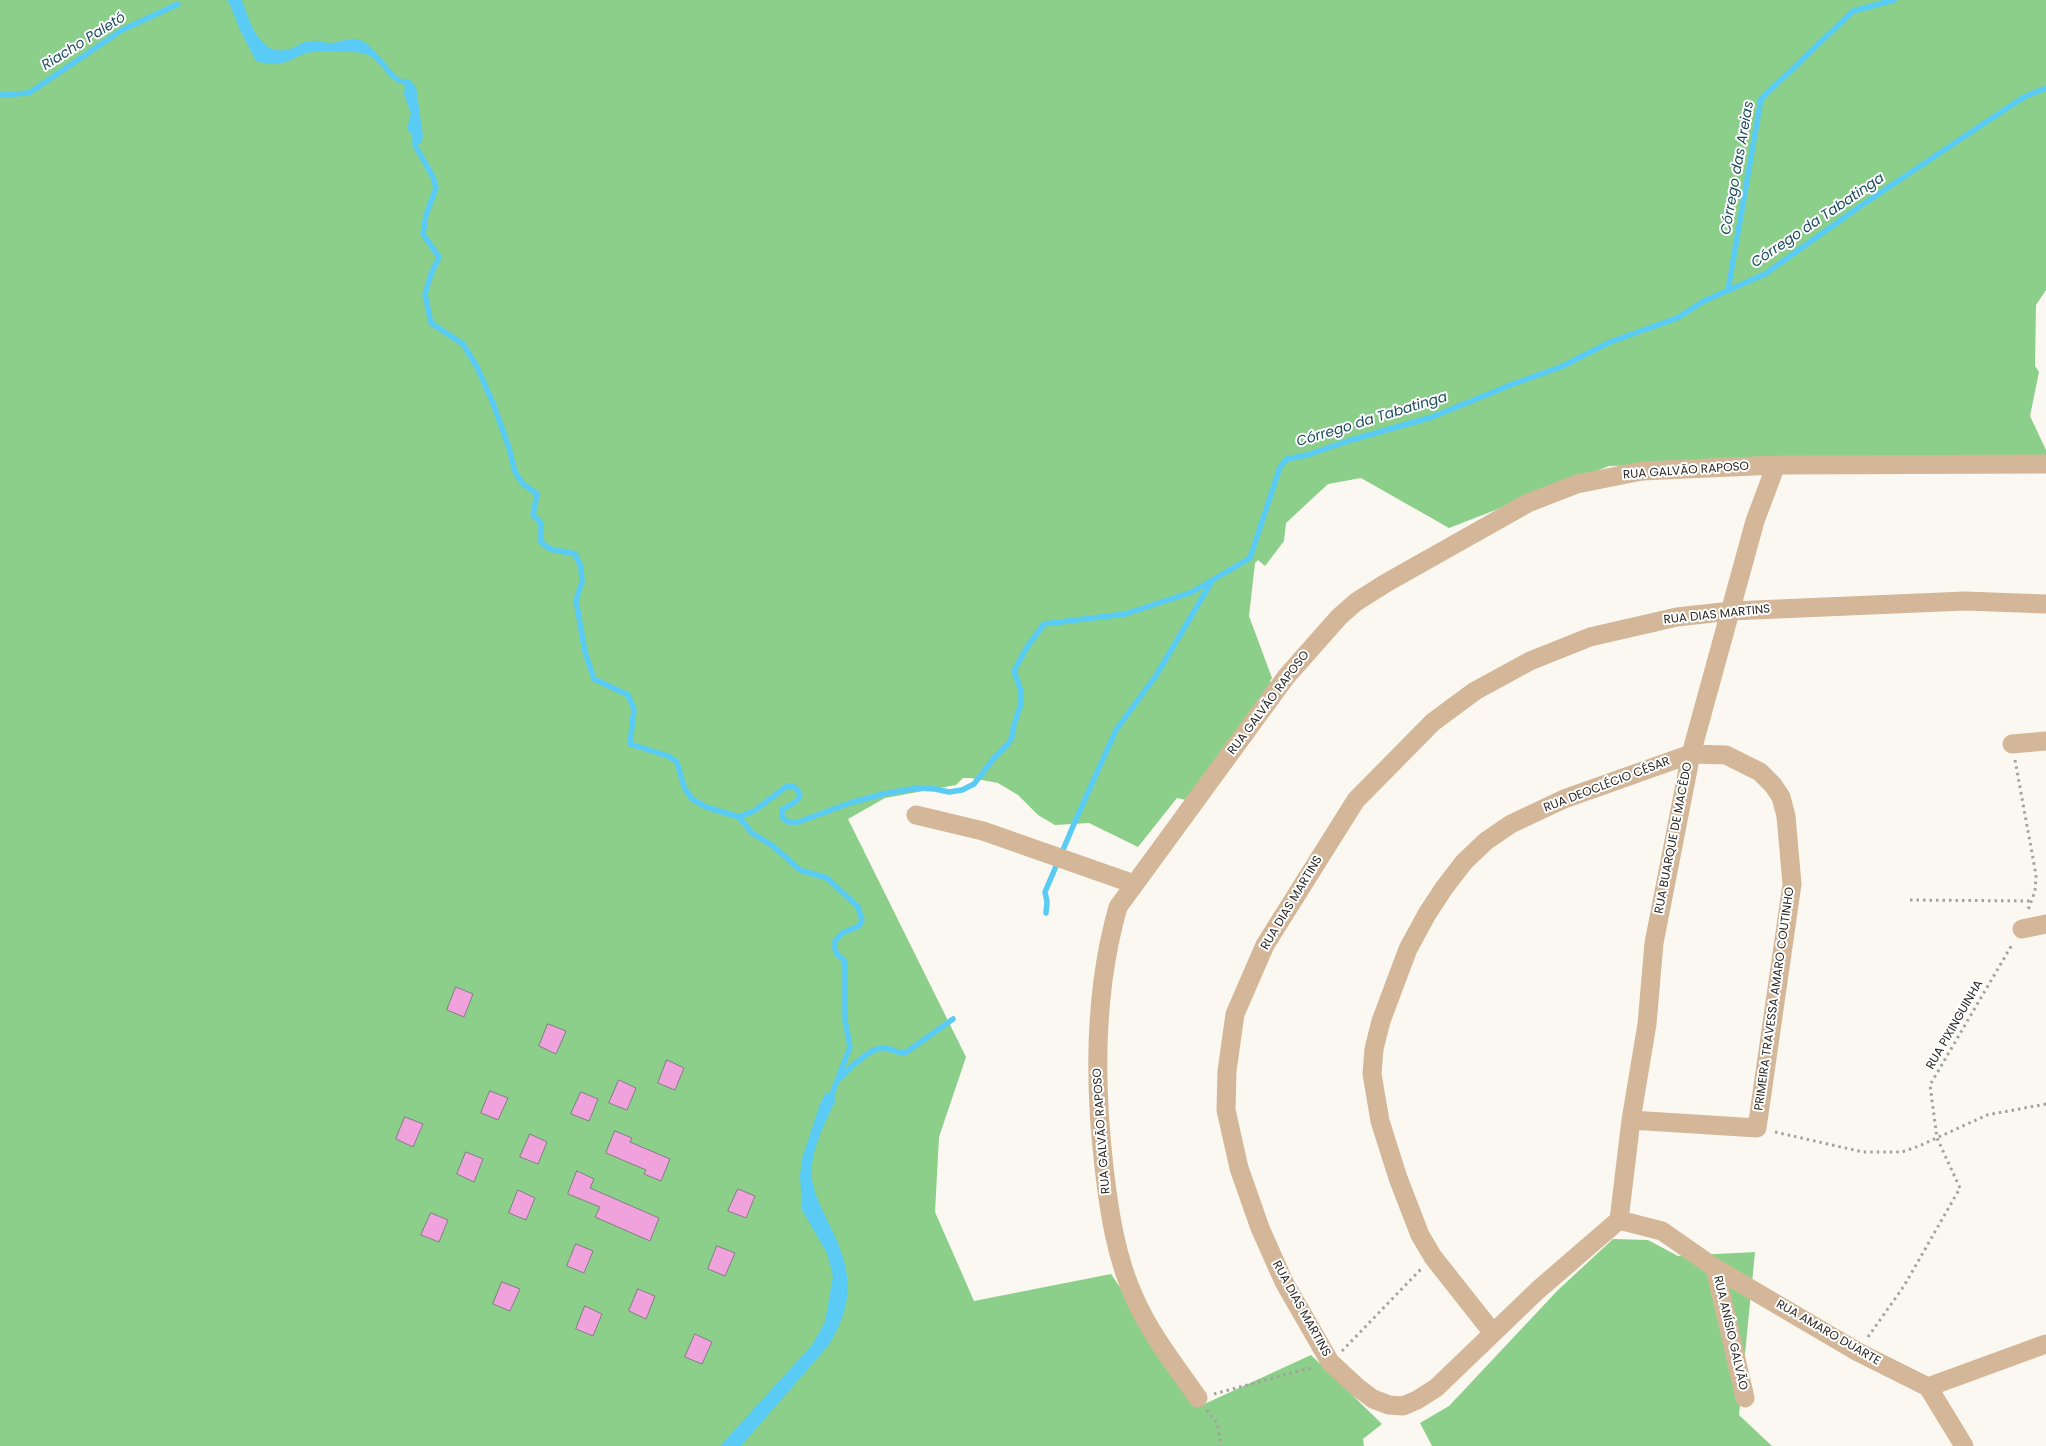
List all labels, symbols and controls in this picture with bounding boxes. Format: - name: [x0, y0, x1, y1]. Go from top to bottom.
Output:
- water label: Riacho Paletó: [39, 10, 129, 74]
- water label: Córrego das Areias: [1718, 100, 1758, 236]
- water label: Córrego da Tabatinga: [1748, 170, 1888, 272]
- water label: Córrego da Tabatinga: [1294, 389, 1450, 451]
- street label: RUA GALVÃO RAPOSO: [1622, 459, 1750, 483]
- street label: RUA DIAS MARTINS: [1663, 602, 1771, 628]
- street label: RUA GALVÃO RAPOSO: [1225, 648, 1313, 758]
- street label: RUA DEOCLÉCIO CÉSAR: [1542, 754, 1672, 816]
- street label: RUA BUARQUE DE MACÊDO: [1652, 761, 1696, 915]
- street label: RUA DIAS MARTINS: [1258, 853, 1326, 953]
- street label: PRIMEIRA TRAVESSA AMARO COUTINHO: [1752, 886, 1798, 1112]
- street label: RUA PIXINGUINHA: [1924, 978, 1986, 1072]
- street label: RUA GALVÃO RAPOSO: [1090, 1067, 1114, 1195]
- street label: RUA DIAS MARTINS: [1269, 1259, 1333, 1359]
- street label: RUA ANÍSIO GALVÃO: [1710, 1274, 1750, 1392]
- street label: RUA AMARO DUARTE: [1773, 1297, 1883, 1369]

